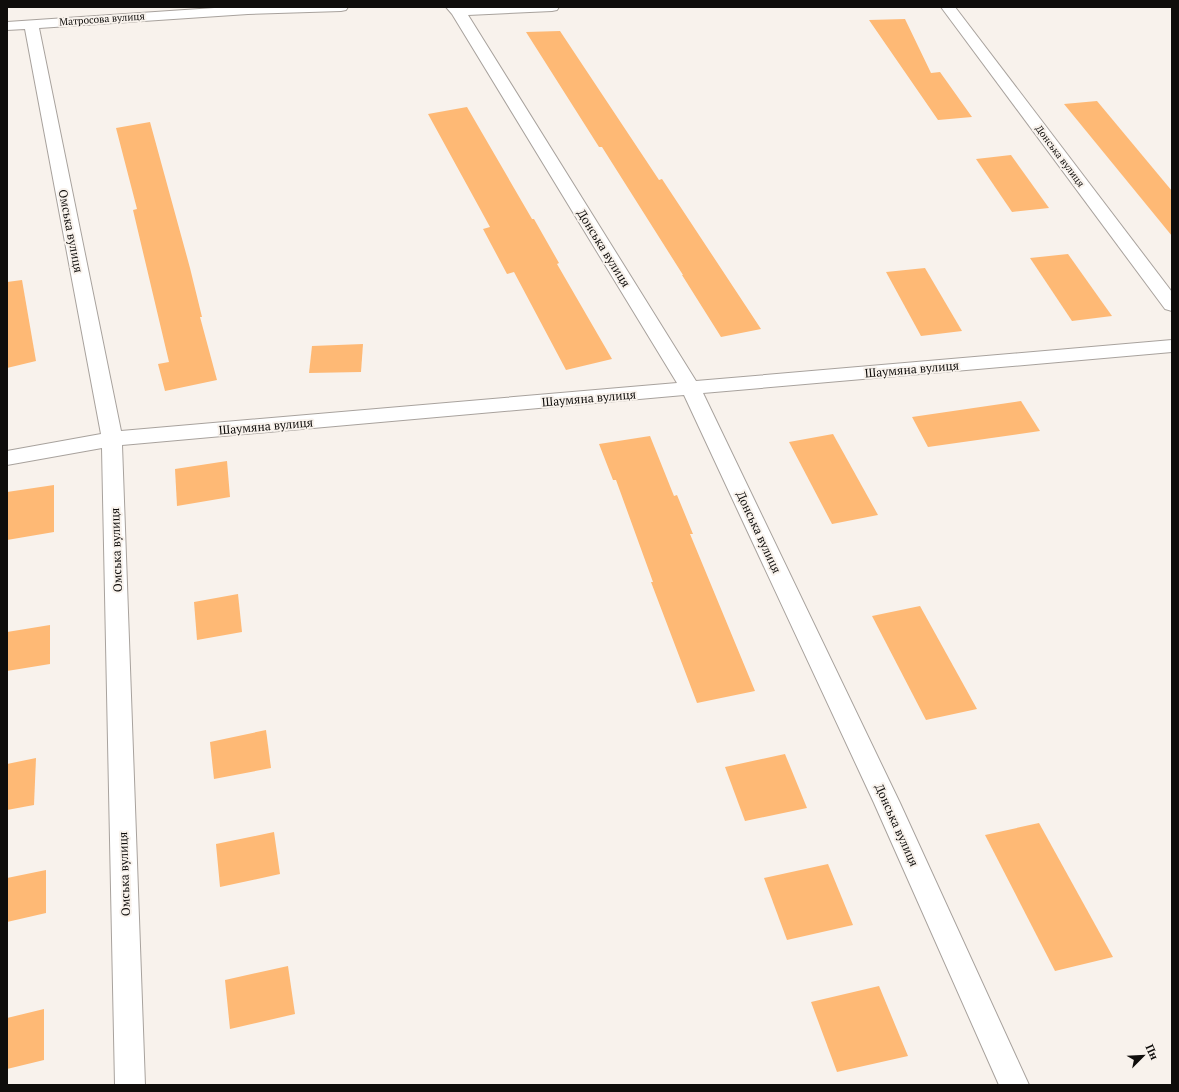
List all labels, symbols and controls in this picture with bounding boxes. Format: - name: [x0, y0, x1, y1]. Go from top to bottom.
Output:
- street label: Матросова вулиця: [59, 10, 145, 28]
- street label: Донська вулиця: [1033, 123, 1087, 189]
- street label: Омська вулиця: [56, 188, 86, 274]
- street label: Донська вулиця: [574, 206, 634, 290]
- street label: Шаумяна вулиця: [864, 357, 960, 381]
- street label: Шаумяна вулиця: [541, 386, 637, 410]
- street label: Шаумяна вулиця: [218, 414, 314, 438]
- street label: Донська вулиця: [733, 489, 785, 575]
- street label: Омська вулиця: [107, 507, 125, 593]
- street label: Донська вулиця: [872, 781, 922, 869]
- street label: Омська вулиця: [115, 831, 133, 917]
- north arrow: [1123, 1036, 1163, 1076]
- text: Пн: [1143, 1042, 1162, 1062]

